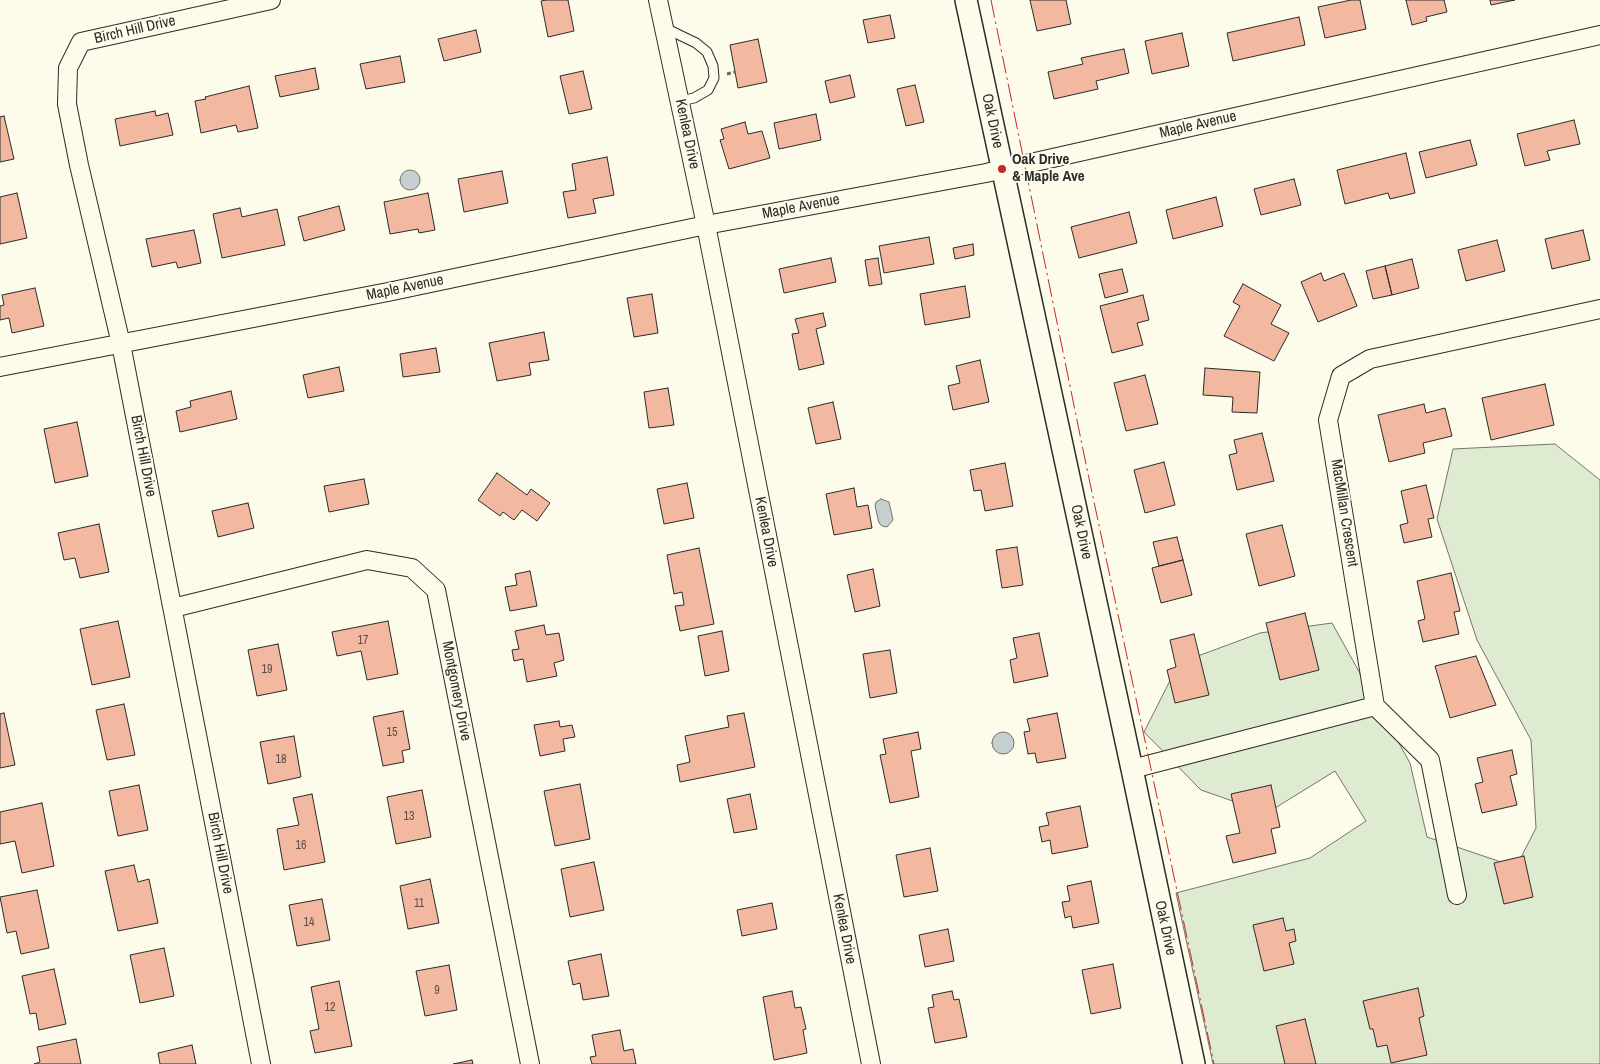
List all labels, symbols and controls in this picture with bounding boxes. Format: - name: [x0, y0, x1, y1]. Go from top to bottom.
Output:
- street label: Birch Hill Drive: [93, 12, 177, 48]
- street label: Oak Drive: [977, 92, 1007, 150]
- street label: Kenlea Drive: [671, 97, 703, 171]
- street label: Maple Avenue: [1158, 107, 1238, 143]
- place label: Oak Drive & Maple Ave: [1012, 151, 1085, 186]
- marker: Oak Drive & Maple Ave: [996, 163, 1008, 175]
- street label: Maple Avenue: [761, 191, 841, 223]
- street label: Maple Avenue: [365, 271, 445, 305]
- street label: Birch Hill Drive: [126, 414, 160, 498]
- street label: MacMillan Crescent: [1327, 458, 1361, 568]
- street label: Kenlea Drive: [750, 495, 782, 569]
- street label: Oak Drive: [1066, 503, 1096, 561]
- house number: 17: [358, 634, 368, 648]
- street label: Montgomery Drive: [438, 640, 474, 742]
- house number: 19: [262, 663, 272, 677]
- house number: 15: [387, 726, 397, 740]
- house number: 18: [276, 753, 286, 767]
- house number: 13: [404, 810, 414, 824]
- street label: Birch Hill Drive: [203, 811, 237, 895]
- house number: 16: [296, 839, 306, 853]
- street label: Kenlea Drive: [828, 892, 860, 966]
- house number: 11: [414, 897, 424, 911]
- street label: Oak Drive: [1150, 899, 1180, 957]
- house number: 14: [304, 916, 314, 930]
- house number: 9: [434, 984, 440, 998]
- house number: 12: [325, 1001, 335, 1015]

